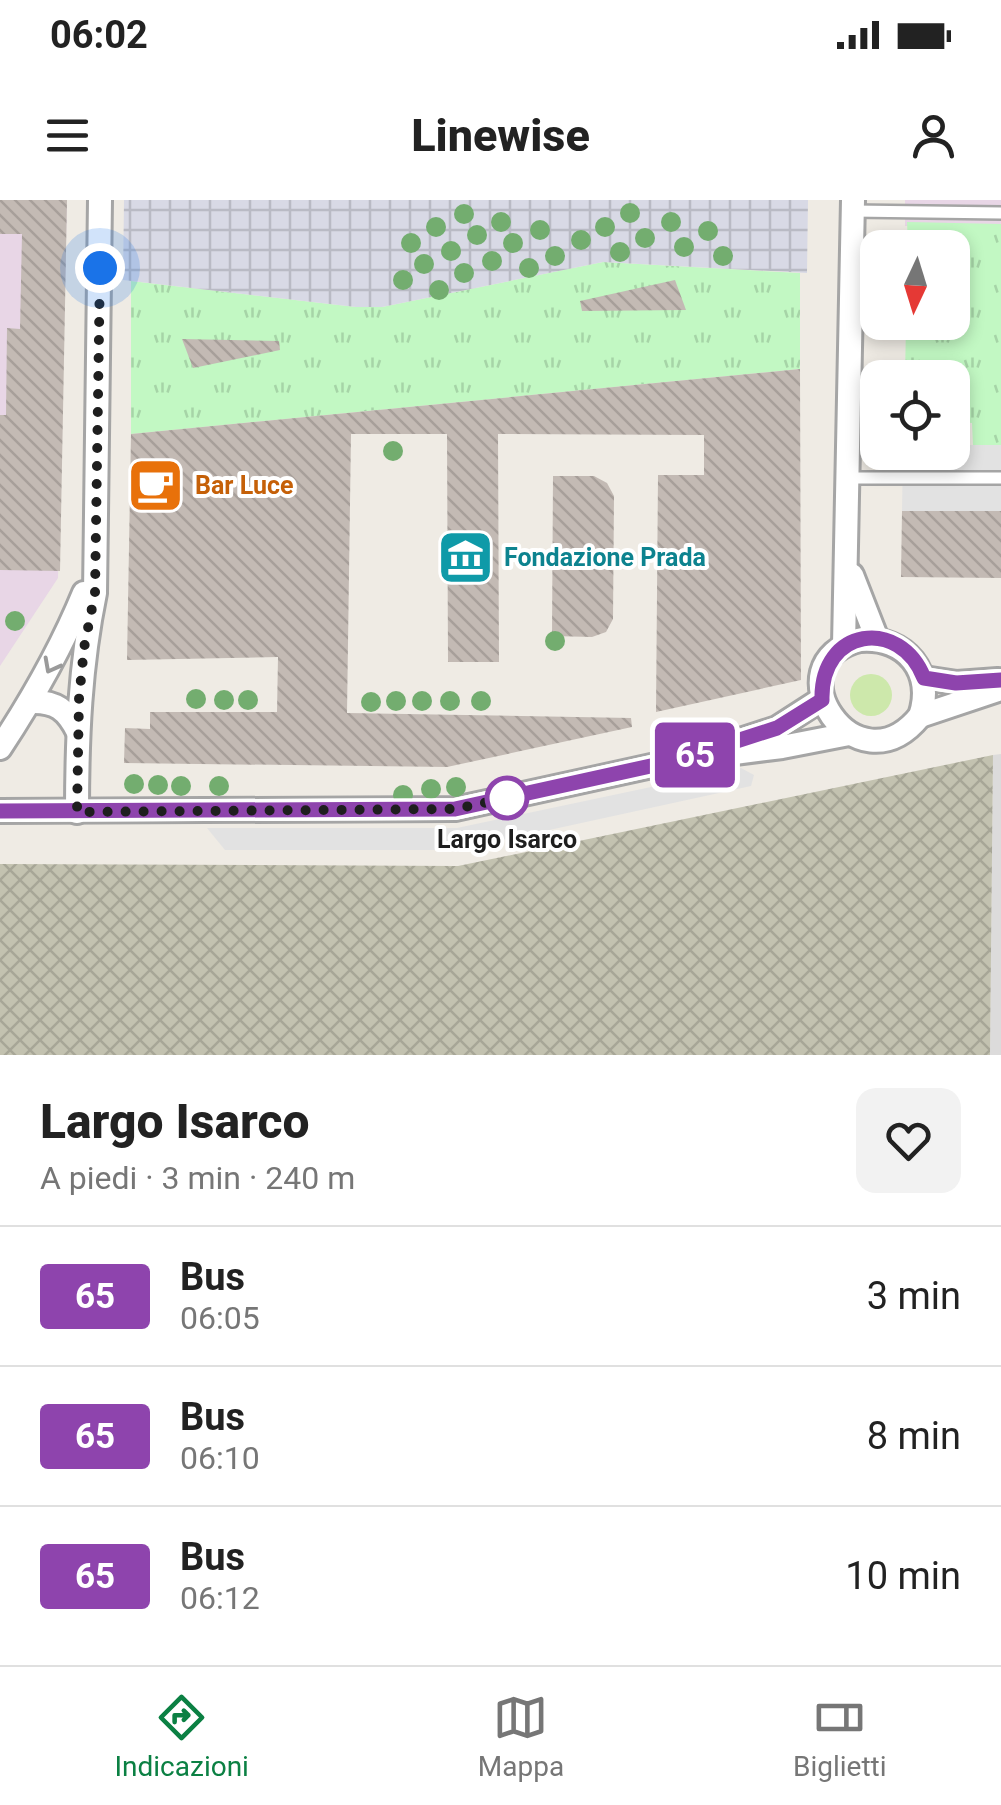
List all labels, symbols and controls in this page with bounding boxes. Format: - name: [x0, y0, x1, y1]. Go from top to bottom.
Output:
- text: 06:02: [50, 13, 148, 57]
- icon: menu: [40, 108, 95, 163]
- icon: person: [906, 108, 961, 163]
- text: Linewise: [411, 109, 590, 162]
- north arrow: [860, 230, 970, 340]
- map controls: [860, 230, 970, 470]
- your location: [75, 243, 125, 293]
- button: locate: [860, 360, 970, 470]
- cafe icon: Bar Luce: [126, 455, 186, 515]
- place label: Bar Luce: [195, 471, 293, 500]
- museum icon: Fondazione Prada: [435, 527, 495, 587]
- place label: Fondazione Prada: [504, 543, 706, 572]
- one-way arrow: [44, 655, 63, 673]
- line badge: 65: [650, 722, 740, 788]
- text: 65: [675, 735, 715, 776]
- marker: Largo Isarco: [486, 777, 528, 819]
- place label: Largo Isarco: [437, 825, 577, 854]
- button: heart: [856, 1088, 961, 1193]
- text: Largo Isarco: [40, 1093, 310, 1150]
- text: A piedi · 3 min · 240 m: [40, 1159, 355, 1197]
- text: Bus: [180, 1255, 245, 1299]
- text: 3 min: [867, 1274, 961, 1318]
- text: 65: [75, 1276, 115, 1317]
- text: 06:05: [180, 1299, 260, 1337]
- text: Bus: [180, 1395, 245, 1439]
- text: 8 min: [867, 1414, 961, 1458]
- text: 65: [75, 1416, 115, 1457]
- text: 06:10: [180, 1439, 260, 1477]
- text: Bus: [180, 1535, 245, 1579]
- text: 10 min: [845, 1554, 961, 1598]
- text: 65: [75, 1556, 115, 1597]
- text: 06:12: [180, 1579, 260, 1617]
- tab: Indicazioni: [114, 1690, 249, 1783]
- tab: Mappa: [478, 1690, 564, 1783]
- tab: Biglietti: [793, 1690, 887, 1783]

